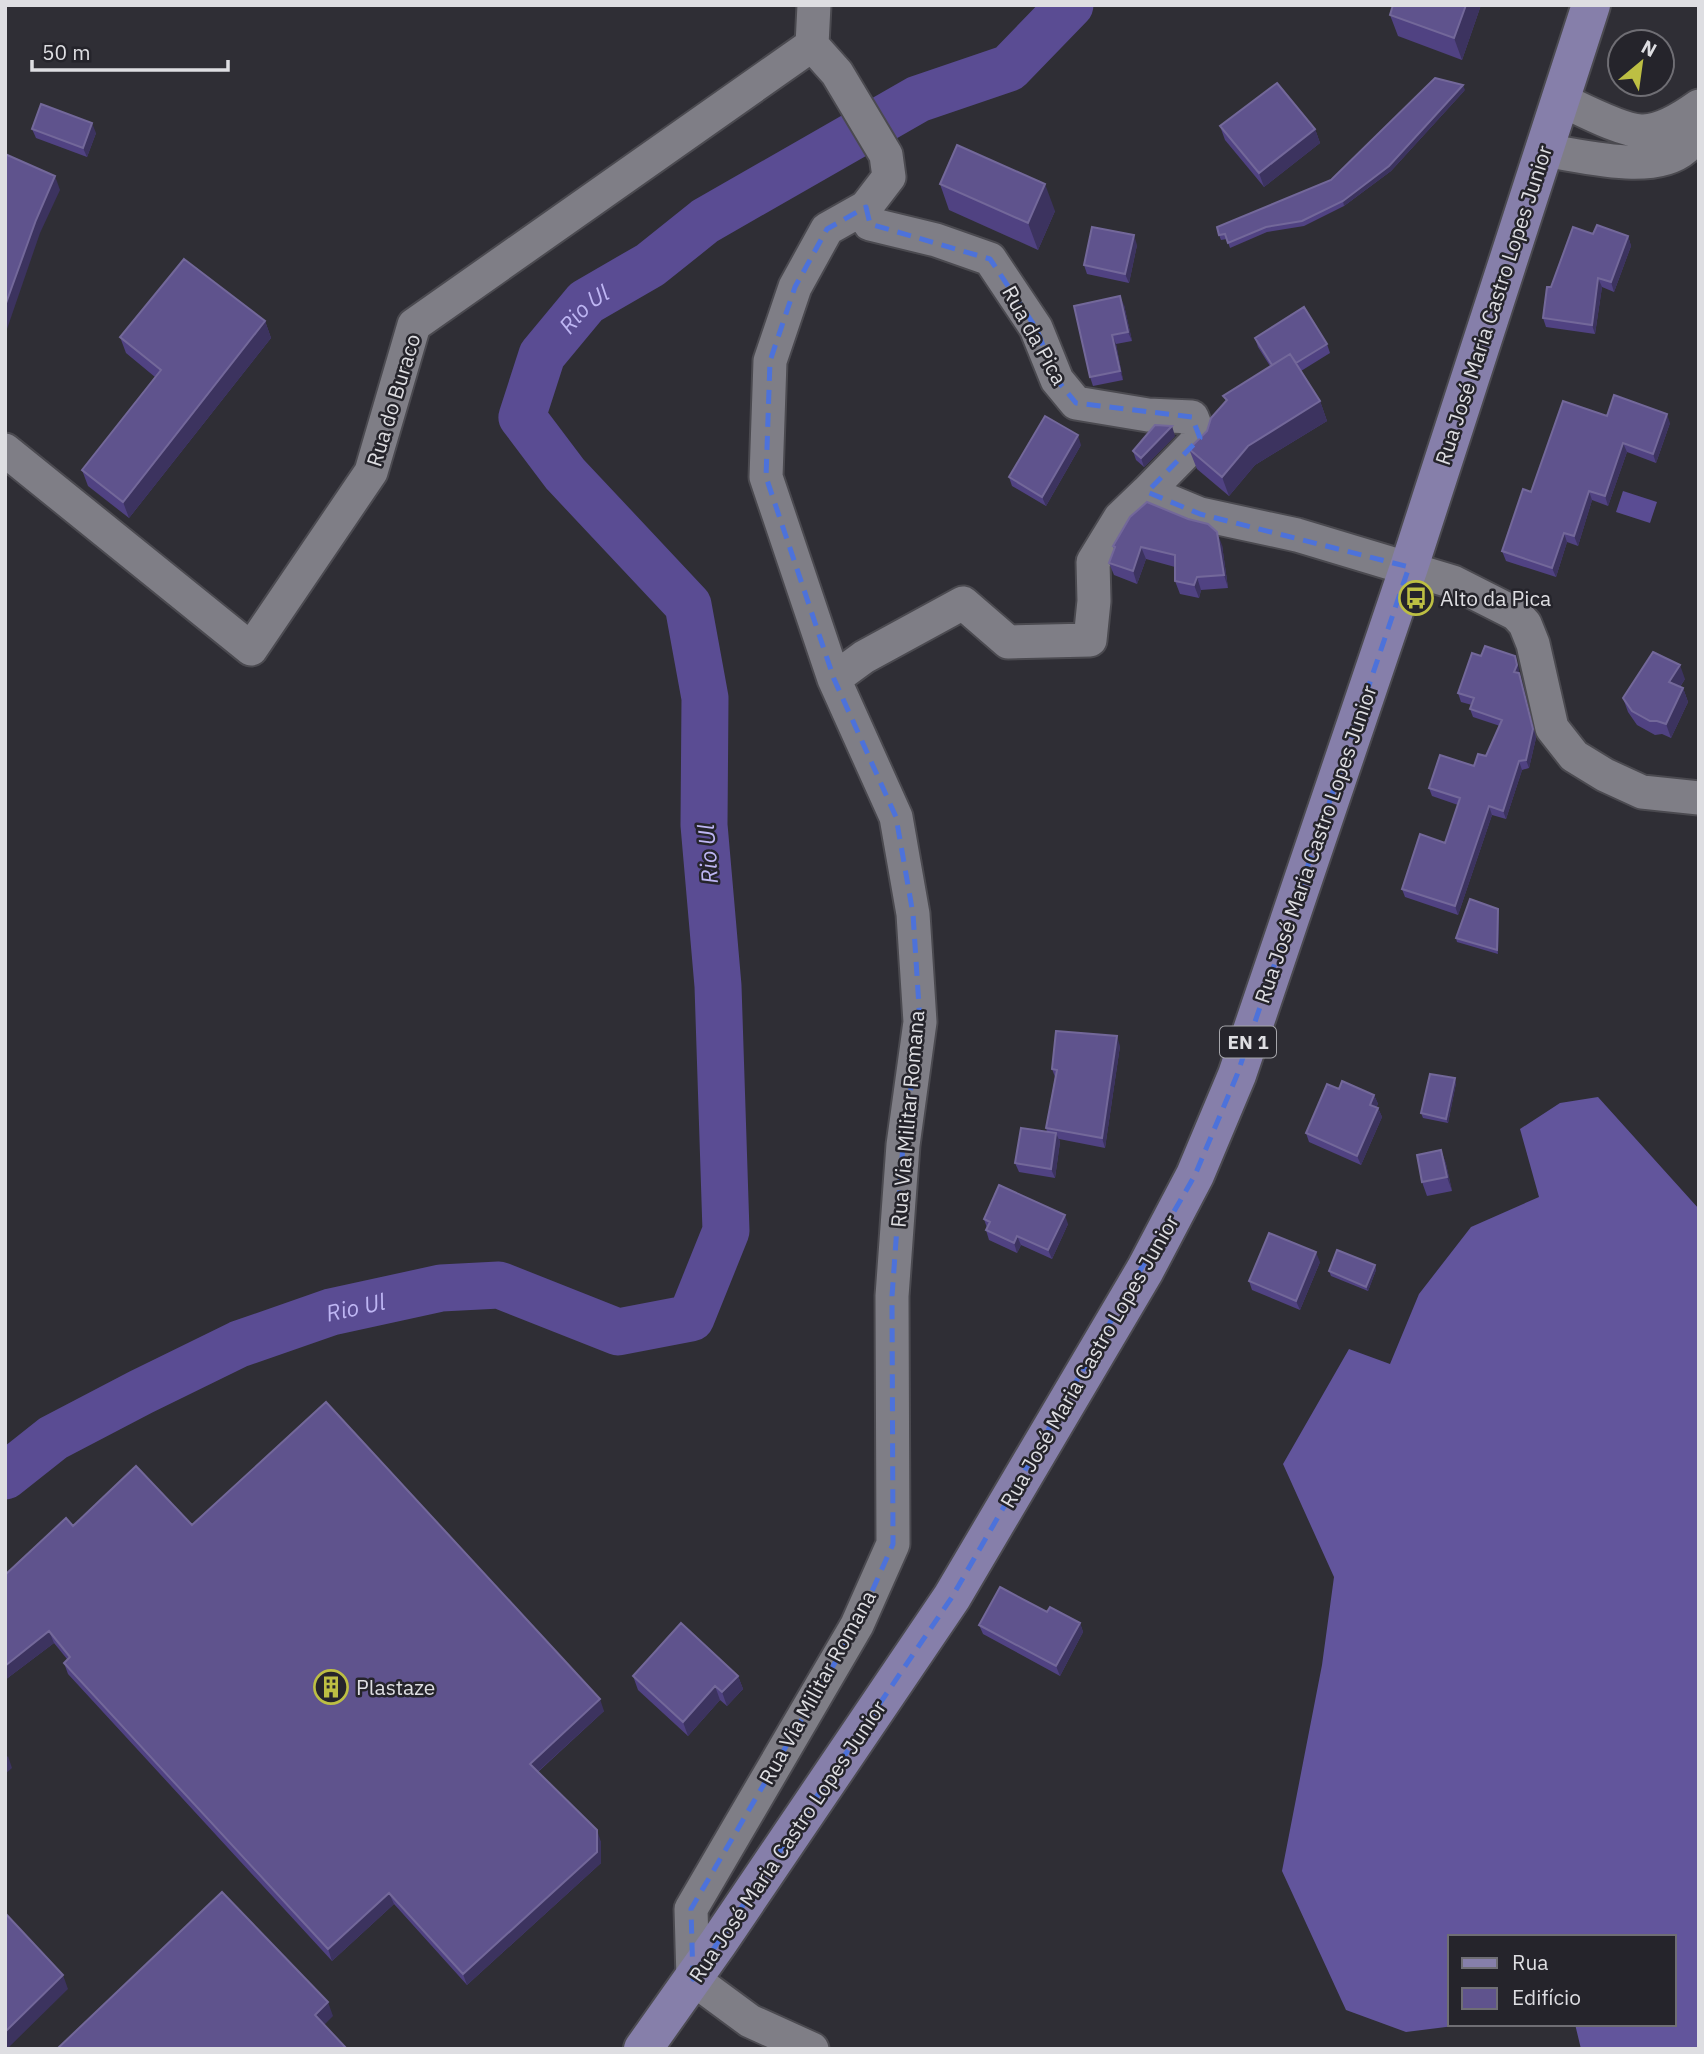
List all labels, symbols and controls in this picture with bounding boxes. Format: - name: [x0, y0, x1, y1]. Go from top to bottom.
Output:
- scale bar: [32, 28, 228, 72]
- north arrow: [1606, 28, 1676, 98]
- text: N: [1637, 34, 1661, 62]
- text: 50 m: [42, 38, 91, 66]
- street label: Rua José Maria Castro Lopes Junior: [1428, 141, 1558, 468]
- water label: Rio Ul: [551, 277, 615, 339]
- street label: Rua da Pica: [996, 280, 1074, 390]
- street label: Rua do Buraco: [360, 330, 426, 470]
- bus stop icon: Alto da Pica: [1397, 579, 1435, 617]
- place label: Alto da Pica: [1440, 584, 1551, 612]
- street label: Rua José Maria Castro Lopes Junior: [1247, 681, 1383, 1007]
- water label: Rio Ul: [690, 822, 724, 885]
- street label: Rua Via Militar Romana: [884, 1009, 930, 1229]
- road number: EN 1: [1220, 1026, 1276, 1058]
- street label: Rua José Maria Castro Lopes Junior: [993, 1209, 1185, 1513]
- water label: Rio Ul: [323, 1285, 389, 1328]
- street label: Rua Via Militar Romana: [752, 1585, 882, 1789]
- building icon: Plastaze: [312, 1668, 350, 1706]
- place label: Plastaze: [356, 1673, 435, 1701]
- street label: Rua José Maria Castro Lopes Junior: [682, 1694, 892, 1987]
- legend: [1448, 1935, 1676, 2026]
- text: Rua: [1512, 1948, 1549, 1976]
- text: Edifício: [1512, 1983, 1581, 2011]

